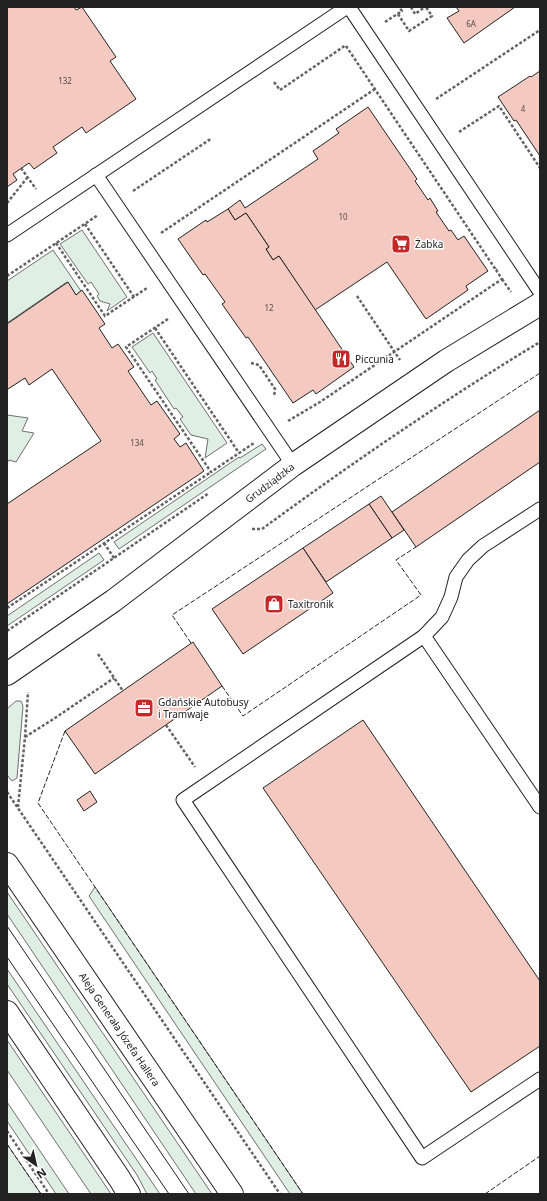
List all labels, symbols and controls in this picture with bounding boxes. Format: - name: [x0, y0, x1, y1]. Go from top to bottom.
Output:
- house number: 6A: [466, 18, 477, 29]
- house number: 132: [58, 75, 72, 86]
- house number: 4: [521, 103, 526, 114]
- house number: 10: [338, 211, 348, 222]
- supermarket icon: Żabka: [390, 233, 412, 255]
- place label: Żabka: [415, 237, 443, 251]
- house number: 12: [264, 302, 274, 313]
- restaurant icon: Piccunia: [330, 348, 352, 370]
- place label: Piccunia: [355, 352, 394, 366]
- house number: 134: [130, 437, 144, 448]
- street label: Grudziądzka: [242, 459, 297, 506]
- shop icon: Taxitronik: [263, 593, 285, 615]
- place label: Taxitronik: [288, 597, 335, 611]
- place label: Gdańskie Autobusy i Tramwaje: [158, 695, 250, 721]
- office icon: Gdańskie Autobusy i Tramwaje: [133, 697, 155, 719]
- street label: Aleja Generała Józefa Hallera: [76, 970, 163, 1089]
- north arrow: [16, 1145, 56, 1185]
- text: N: [34, 1165, 50, 1182]

